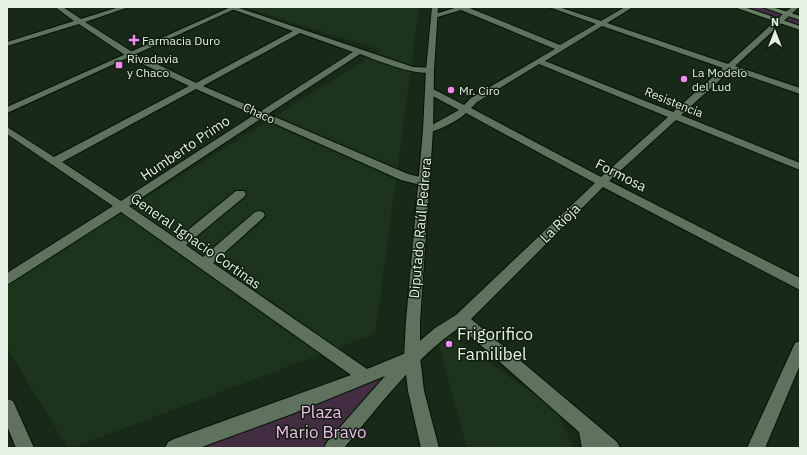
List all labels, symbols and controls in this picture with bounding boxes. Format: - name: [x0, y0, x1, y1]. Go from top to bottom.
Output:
- north arrow: [755, 12, 795, 52]
- text: N: [771, 15, 779, 29]
- place label: Farmacia Duro: [142, 33, 220, 48]
- marker: Farmacia Duro: [129, 35, 139, 45]
- place label: Rivadavia y Chaco: [127, 51, 179, 80]
- marker: Rivadavia y Chaco: [114, 60, 124, 70]
- place label: La Modelo del Lud: [692, 65, 748, 94]
- marker: La Modelo del Lud: [679, 74, 689, 84]
- place label: Mr. Ciro: [459, 83, 500, 98]
- street label: Resistencia: [643, 83, 706, 121]
- marker: Mr. Ciro: [446, 85, 456, 95]
- street label: Chaco: [241, 99, 278, 127]
- street label: Humberto Primo: [137, 111, 233, 185]
- street label: Formosa: [592, 155, 650, 196]
- street label: Diputado Raúl Pedrera: [405, 156, 435, 299]
- street label: General Ignacio Cortinas: [127, 189, 265, 293]
- street label: La Rioja: [536, 199, 584, 247]
- place label: Frigorifico Familibel: [457, 323, 533, 365]
- marker: Frigorifico Familibel: [444, 339, 454, 349]
- park label: Plaza Mario Bravo: [276, 401, 366, 443]

